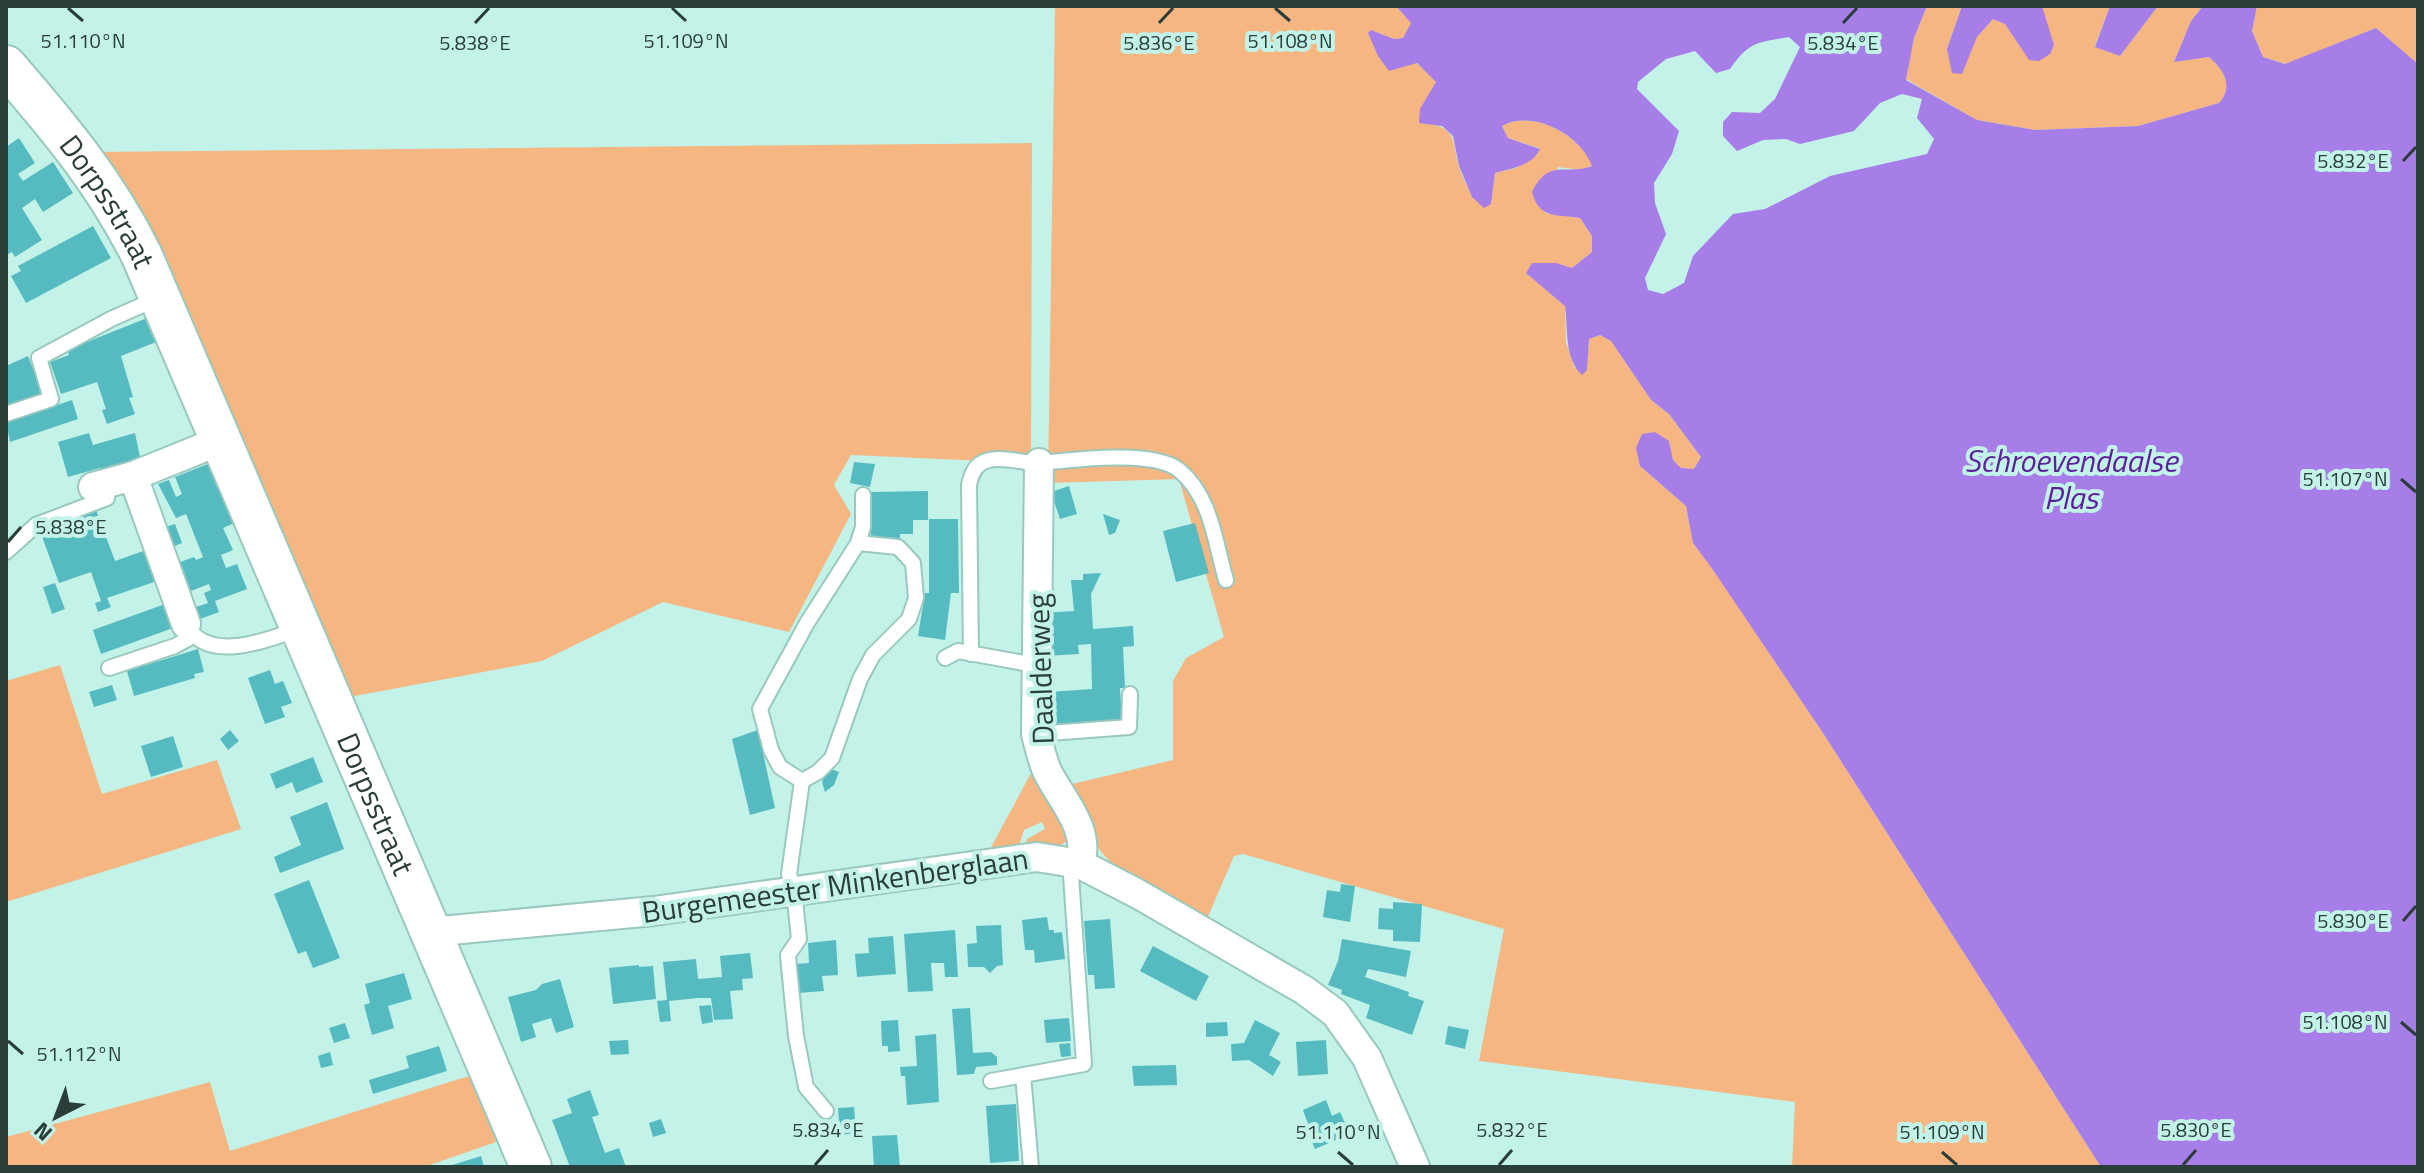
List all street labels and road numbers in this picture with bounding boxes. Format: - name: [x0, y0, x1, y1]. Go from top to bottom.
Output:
- street label: Dorpsstraat: [48, 125, 168, 276]
- street label: Daalderweg: [1014, 593, 1066, 745]
- street label: Dorpsstraat: [325, 725, 427, 883]
- street label: Burgemeester Minkenberglaan: [639, 835, 1031, 935]

